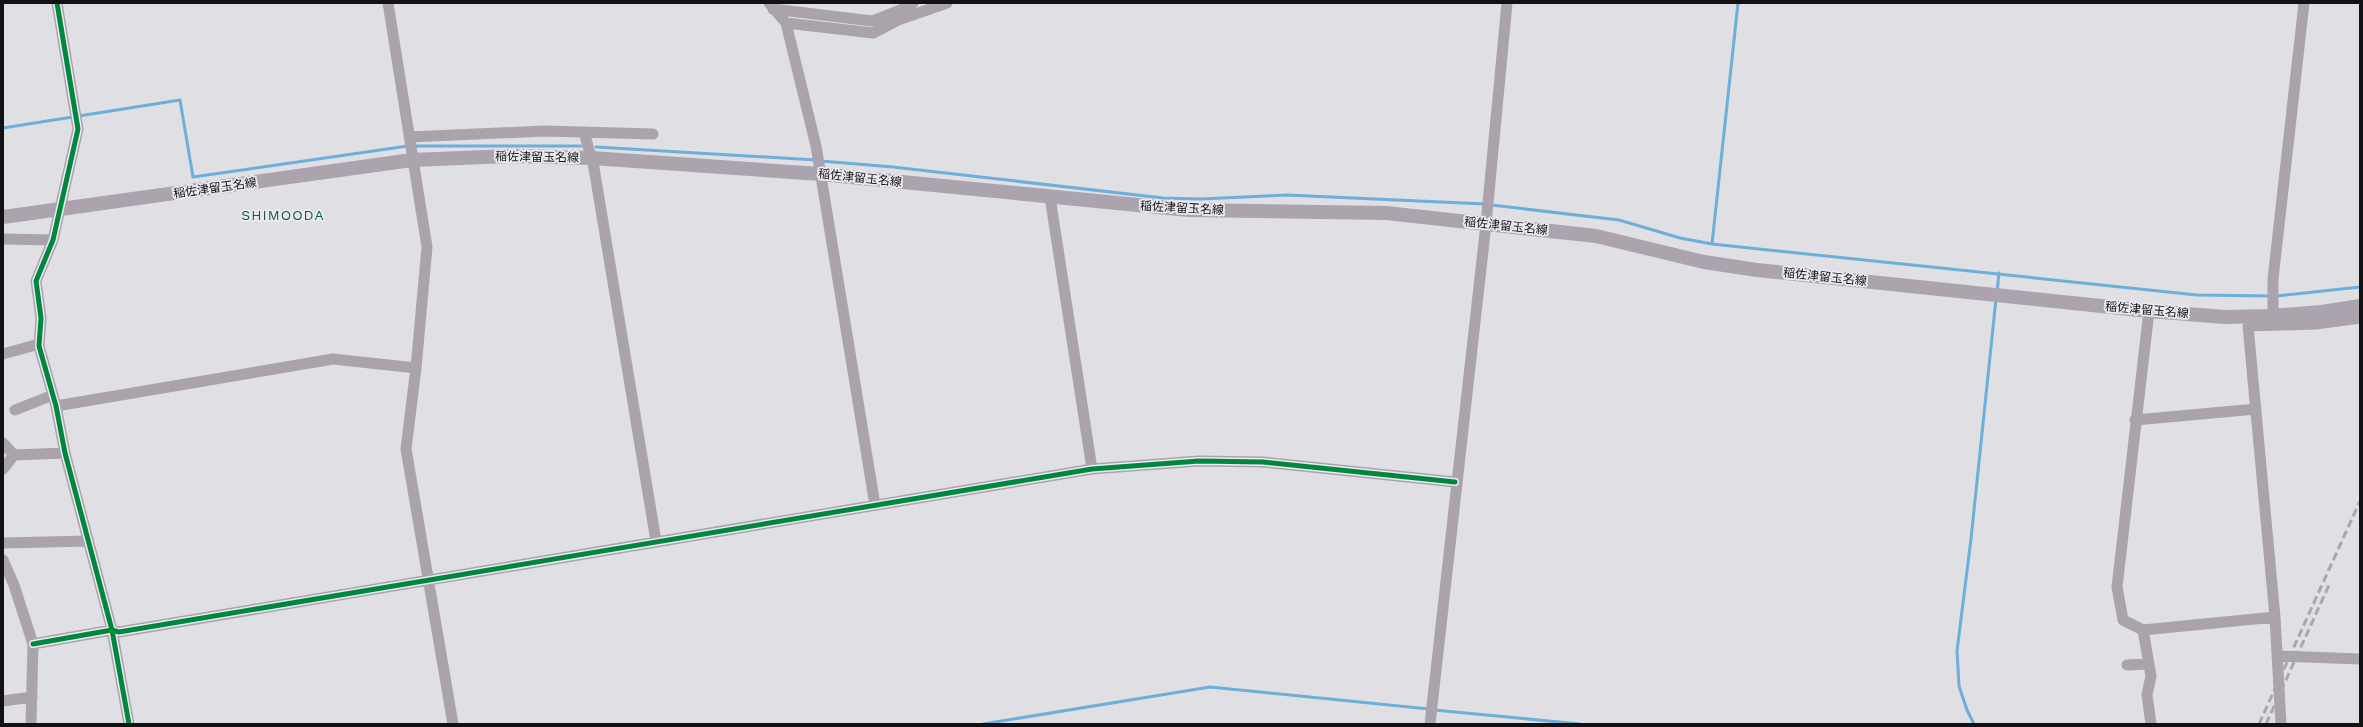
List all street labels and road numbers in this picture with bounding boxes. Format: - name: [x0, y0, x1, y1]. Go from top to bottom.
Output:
- street label: 稲佐津留玉名線: [495, 149, 579, 165]
- street label: 稲佐津留玉名線: [817, 167, 903, 189]
- street label: 稲佐津留玉名線: [172, 175, 258, 201]
- street label: 稲佐津留玉名線: [1140, 199, 1224, 217]
- street label: 稲佐津留玉名線: [1463, 215, 1549, 237]
- street label: 稲佐津留玉名線: [1782, 266, 1868, 288]
- street label: 稲佐津留玉名線: [2105, 299, 2189, 321]

